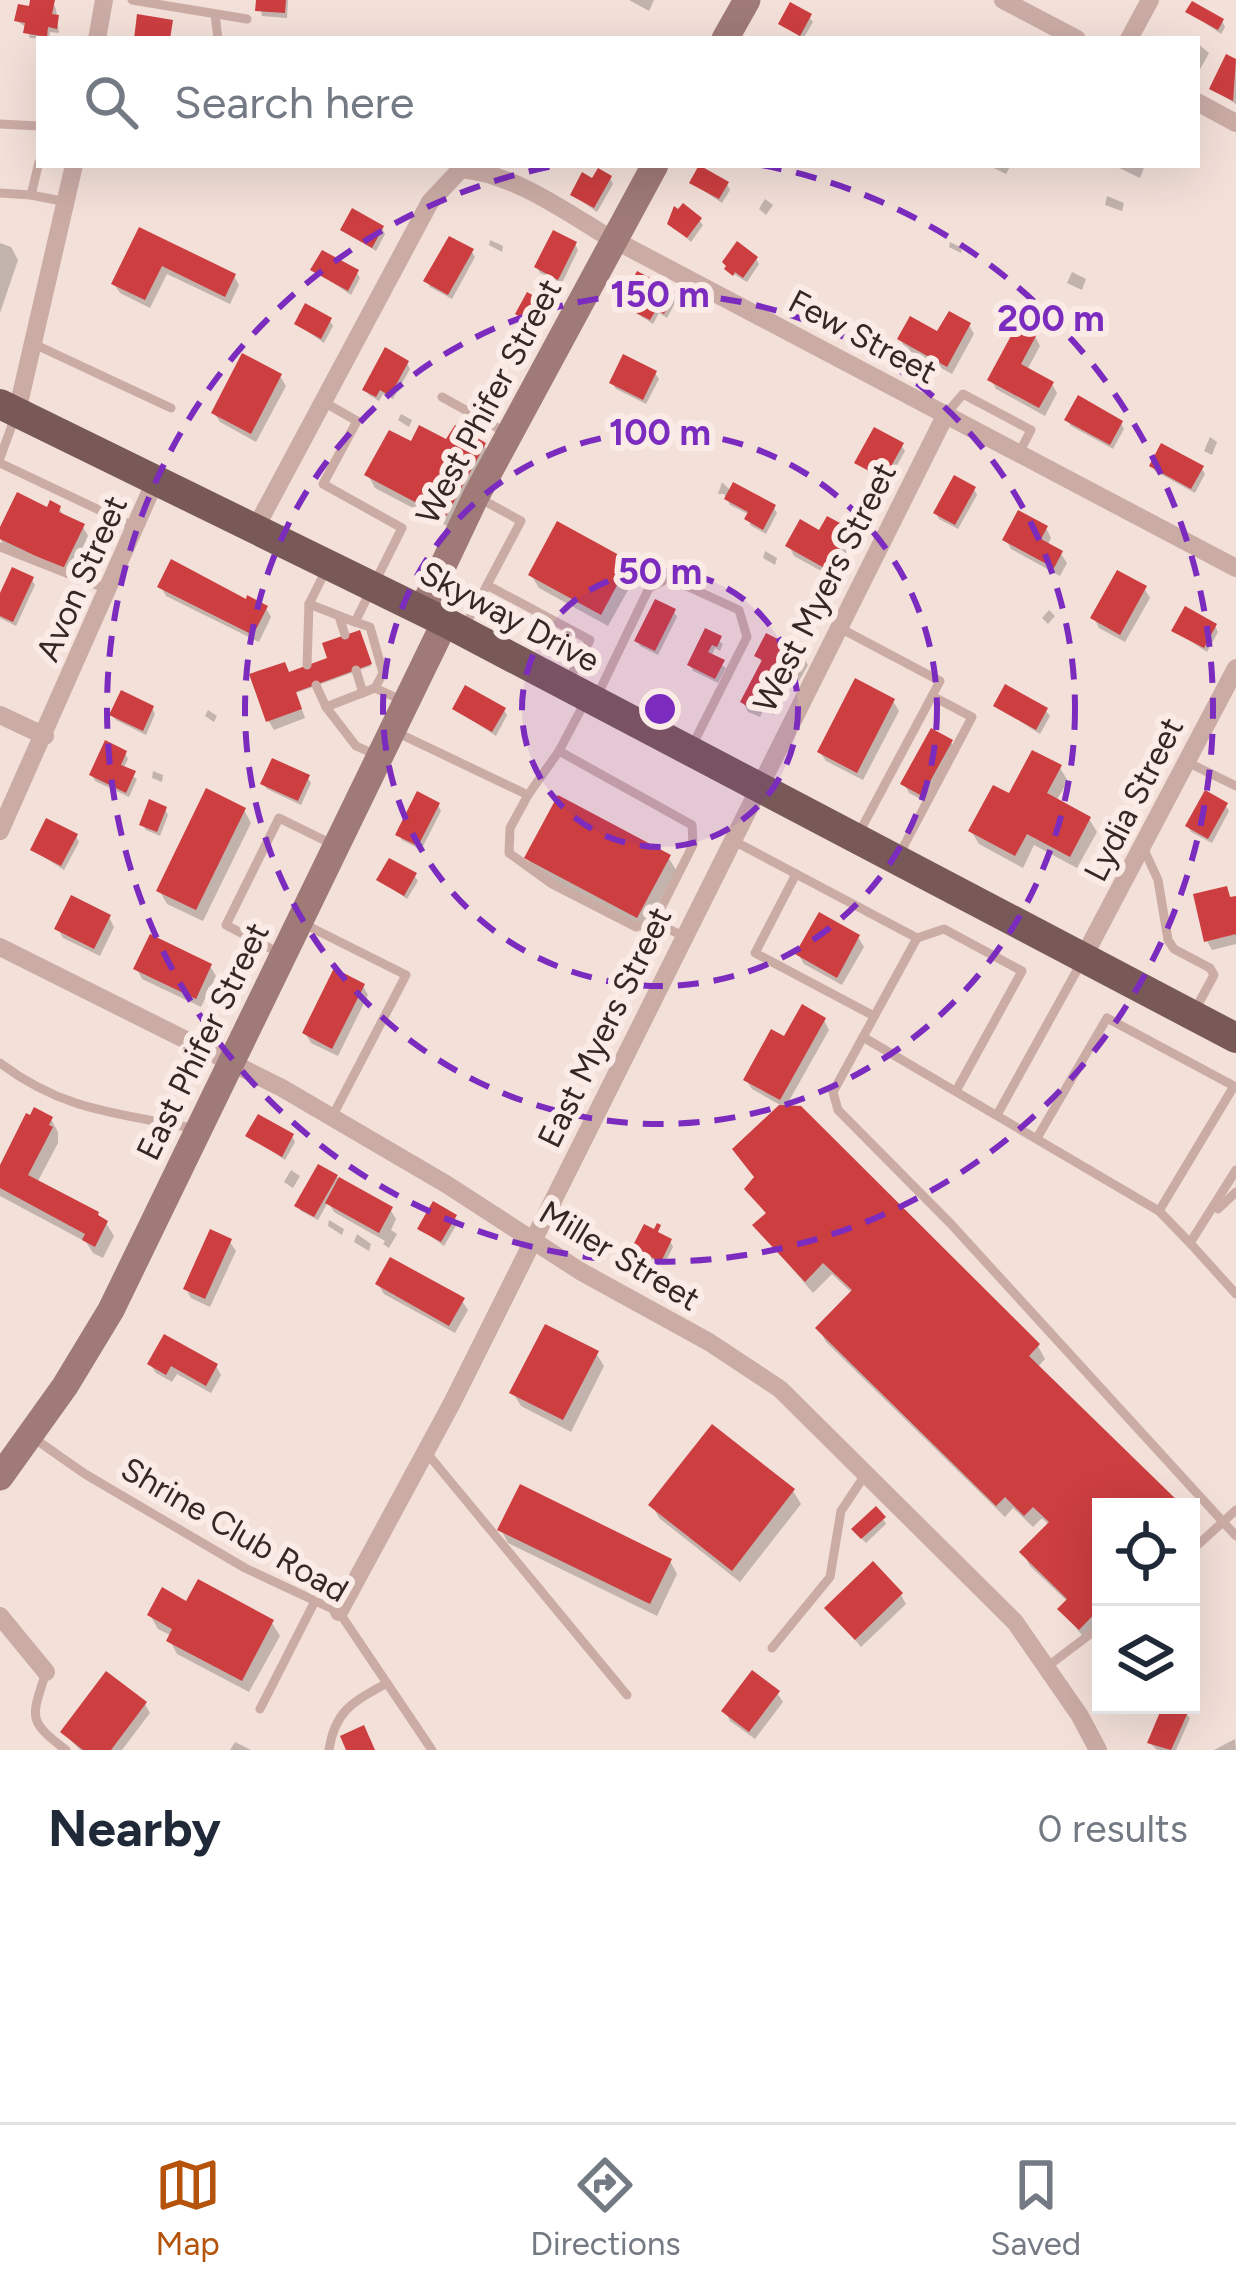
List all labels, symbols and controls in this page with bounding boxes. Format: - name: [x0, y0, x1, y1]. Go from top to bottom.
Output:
- search box: [36, 36, 1200, 168]
- icon: search: [78, 69, 144, 135]
- text: Search here: [174, 75, 414, 129]
- street label: West Phifer Street: [408, 272, 569, 530]
- text: 150 m: [610, 273, 710, 316]
- street label: Few Street: [782, 281, 943, 392]
- text: 200 m: [997, 297, 1105, 340]
- text: 100 m: [609, 411, 711, 454]
- street label: West Myers Street: [745, 456, 904, 718]
- street label: Avon Street: [28, 489, 135, 667]
- text: 50 m: [618, 550, 702, 593]
- street label: Skyway Drive: [413, 553, 606, 680]
- centre of rings: [639, 688, 681, 730]
- street label: Lydia Street: [1076, 711, 1191, 888]
- street label: East Myers Street: [529, 901, 679, 1154]
- street label: East Phifer Street: [128, 916, 277, 1166]
- street label: Miller Street: [533, 1192, 707, 1318]
- street label: Shrine Club Road: [115, 1449, 355, 1610]
- map controls: [1092, 1498, 1200, 1714]
- button: locate: [1092, 1498, 1200, 1606]
- button: layers: [1092, 1606, 1200, 1714]
- text: Nearby: [48, 1798, 221, 1859]
- text: 0 results: [1037, 1805, 1188, 1852]
- tab: Map: [155, 2152, 221, 2263]
- tab: Directions: [530, 2152, 681, 2263]
- tab: Saved: [990, 2152, 1081, 2263]

